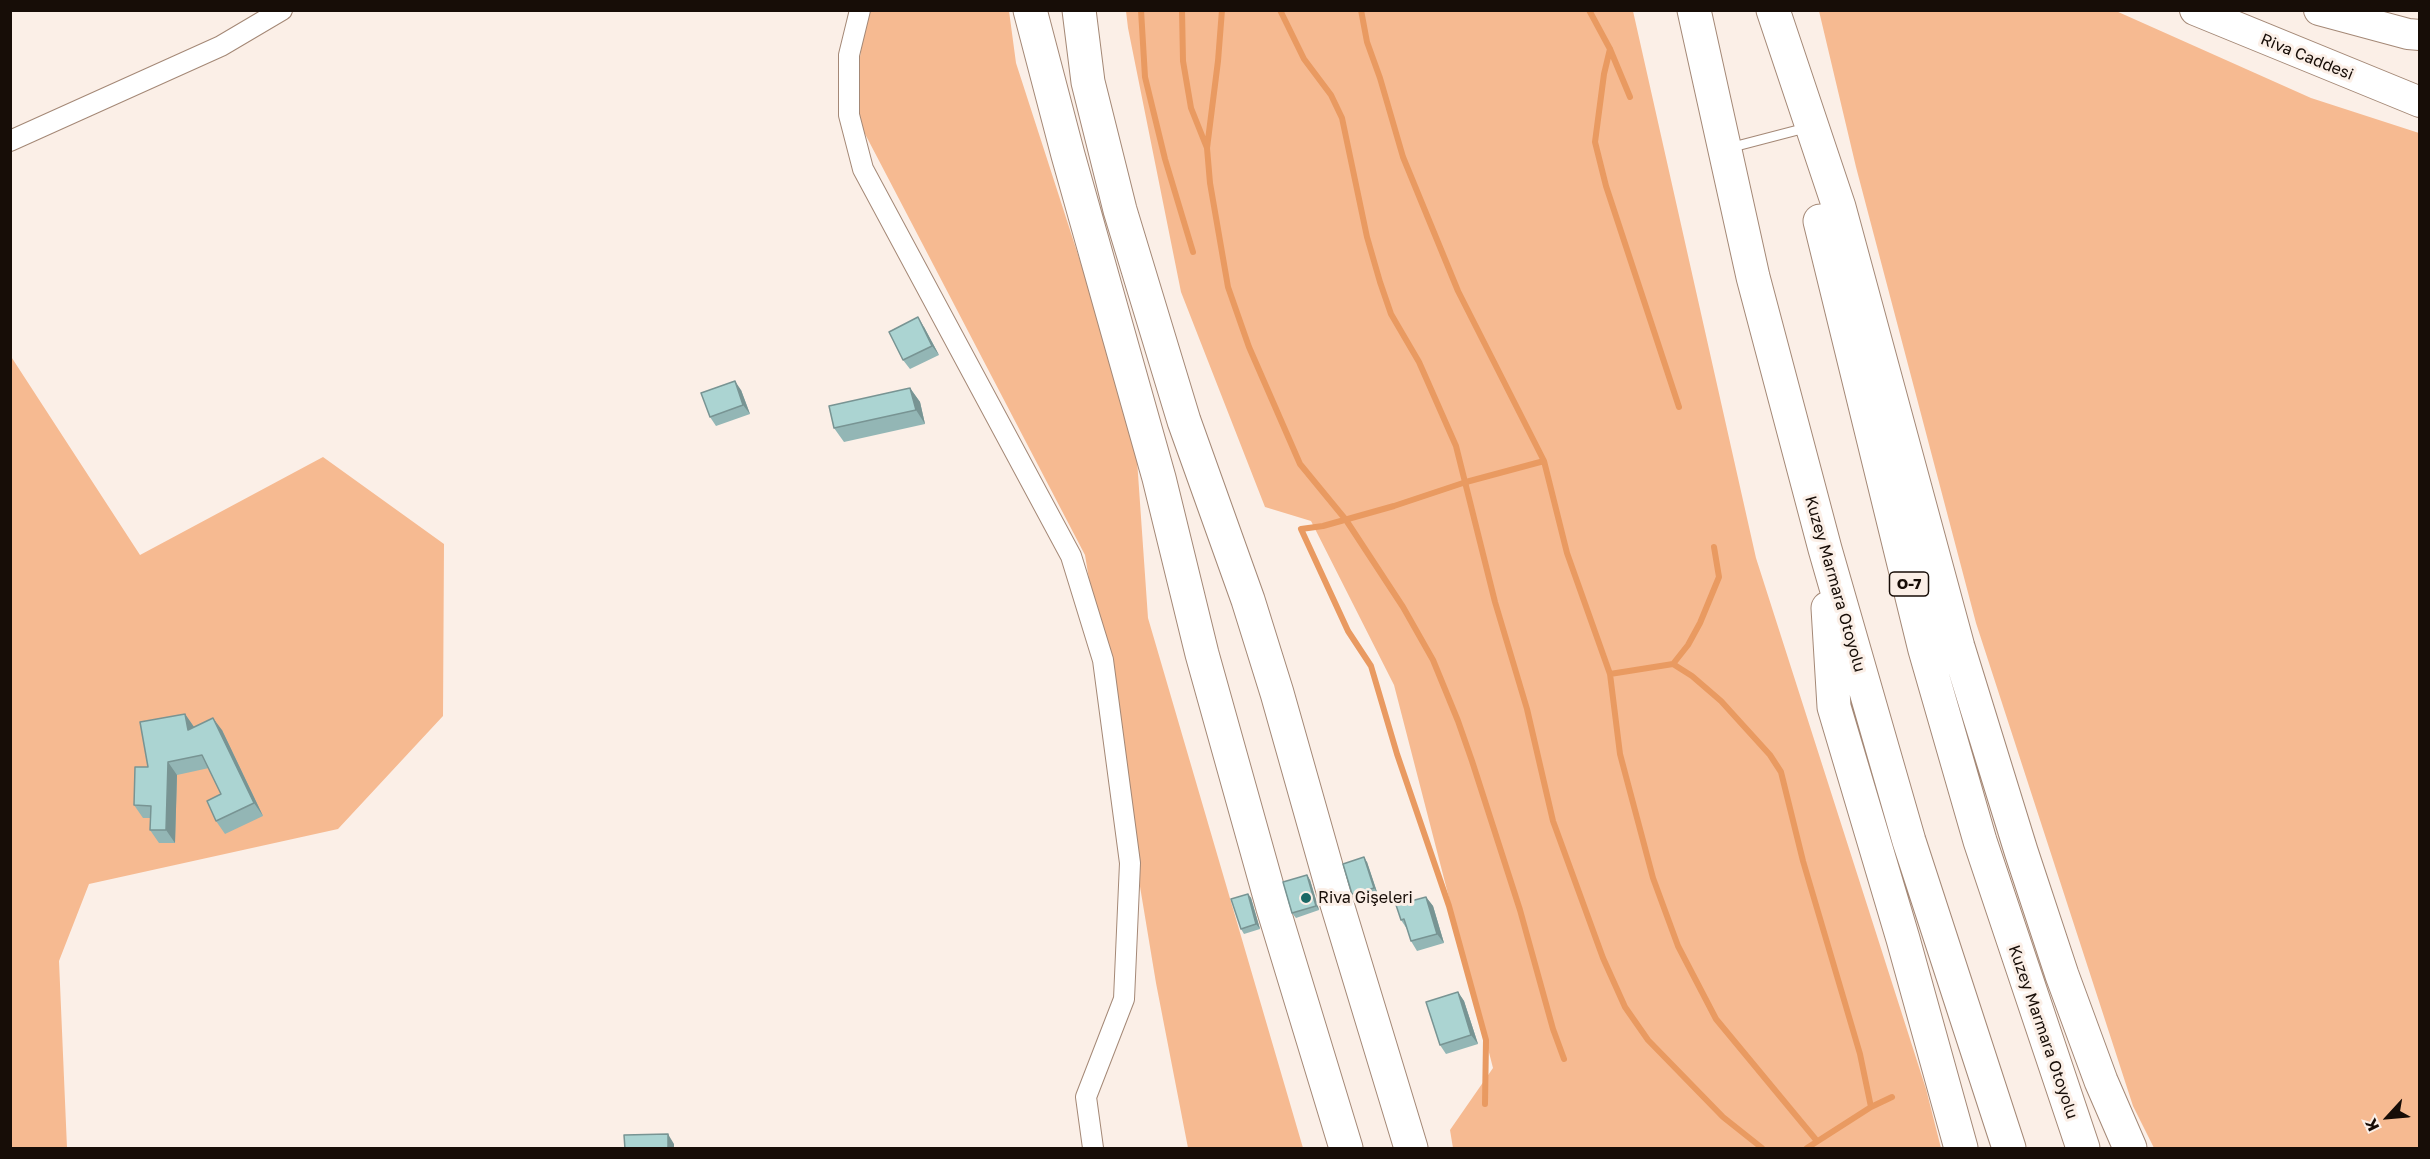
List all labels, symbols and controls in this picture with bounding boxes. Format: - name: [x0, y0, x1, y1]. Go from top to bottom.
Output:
- street label: Riva Caddesi: [2258, 30, 2356, 84]
- street label: Kuzey Marmara Otoyolu: [1801, 494, 1869, 674]
- road number: O-7: [1890, 572, 1928, 596]
- place label: Riva Gişeleri: [1318, 888, 1413, 908]
- marker: Riva Gişeleri: [1299, 891, 1313, 905]
- street label: Kuzey Marmara Otoyolu: [2004, 943, 2082, 1121]
- north arrow: [2358, 1087, 2418, 1147]
- text: K: [2360, 1115, 2383, 1134]

